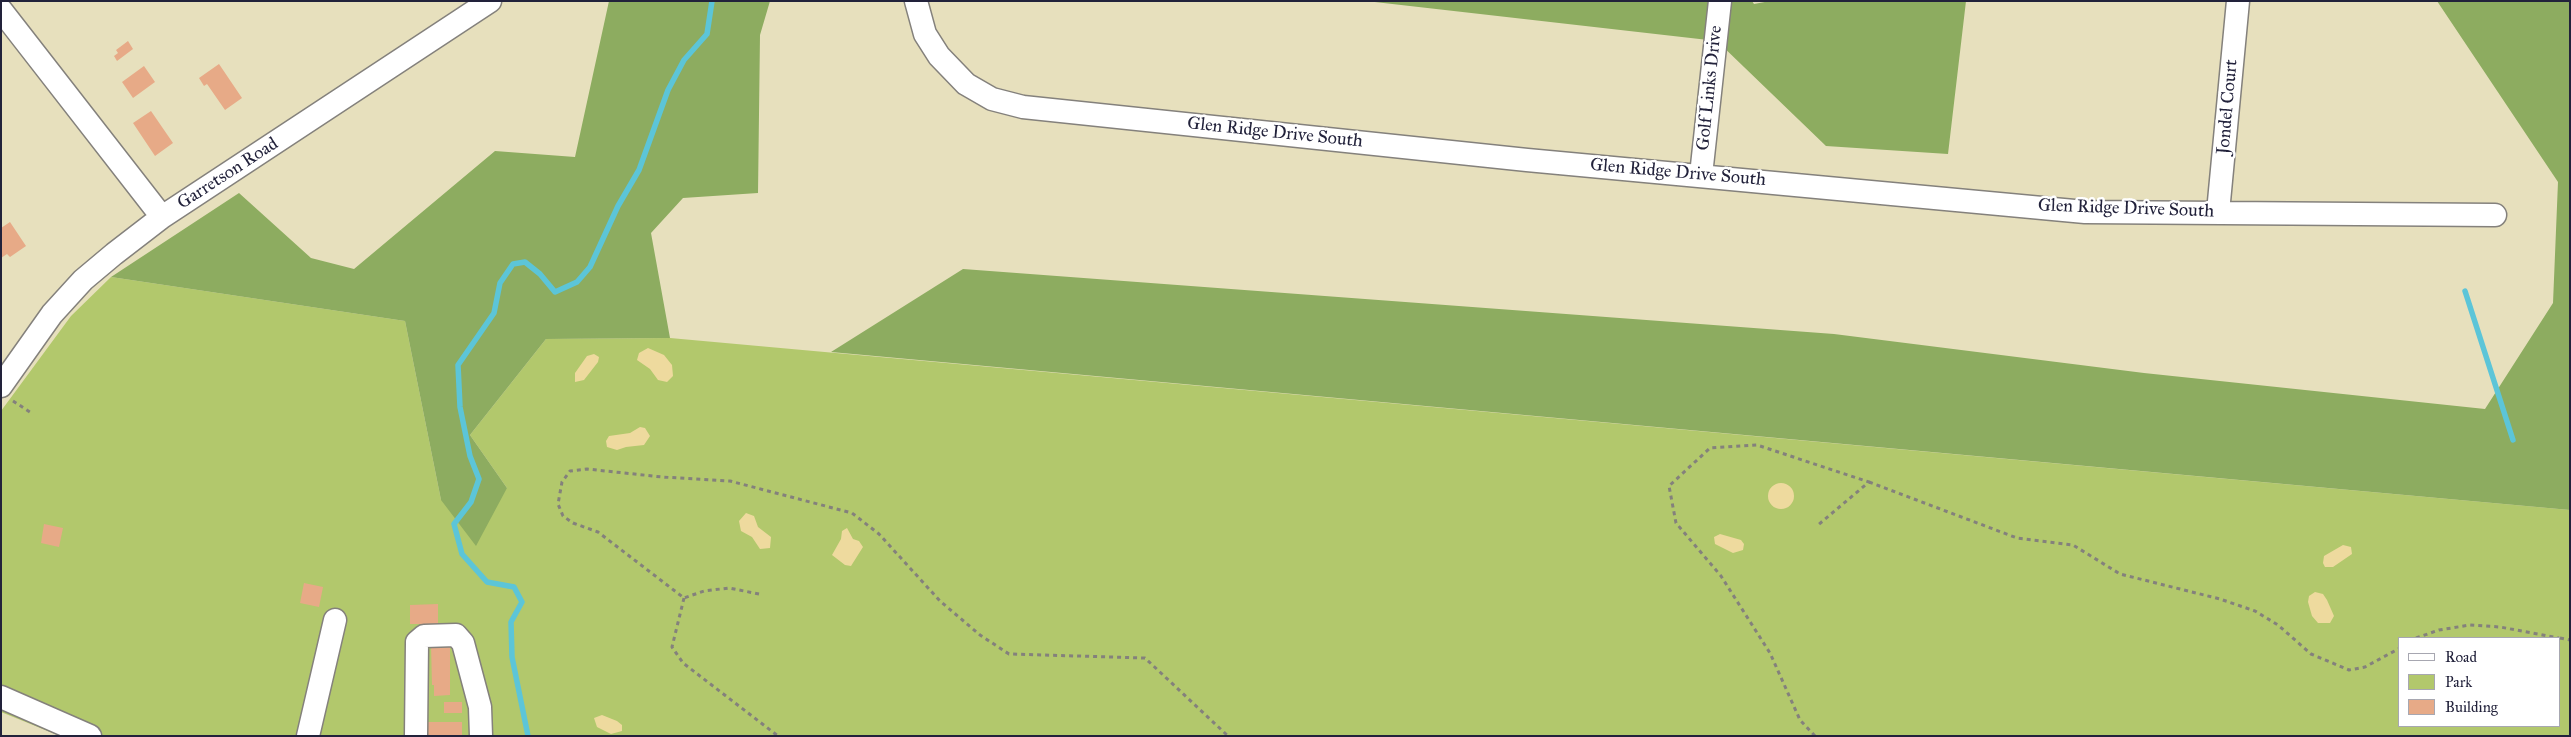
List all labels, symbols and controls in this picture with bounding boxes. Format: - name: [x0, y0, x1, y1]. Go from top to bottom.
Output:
- street label: Golf Links Drive: [1693, 24, 1727, 152]
- street label: Jondel Court: [2213, 59, 2243, 155]
- street label: Glen Ridge Drive South: [1186, 113, 1364, 153]
- street label: Garretson Road: [174, 133, 282, 215]
- street label: Glen Ridge Drive South: [1589, 155, 1767, 191]
- street label: Glen Ridge Drive South: [2037, 195, 2215, 223]
- legend: [2398, 637, 2561, 727]
- text: Road: [2445, 648, 2477, 666]
- text: Park: [2445, 673, 2472, 691]
- text: Building: [2445, 698, 2498, 716]

